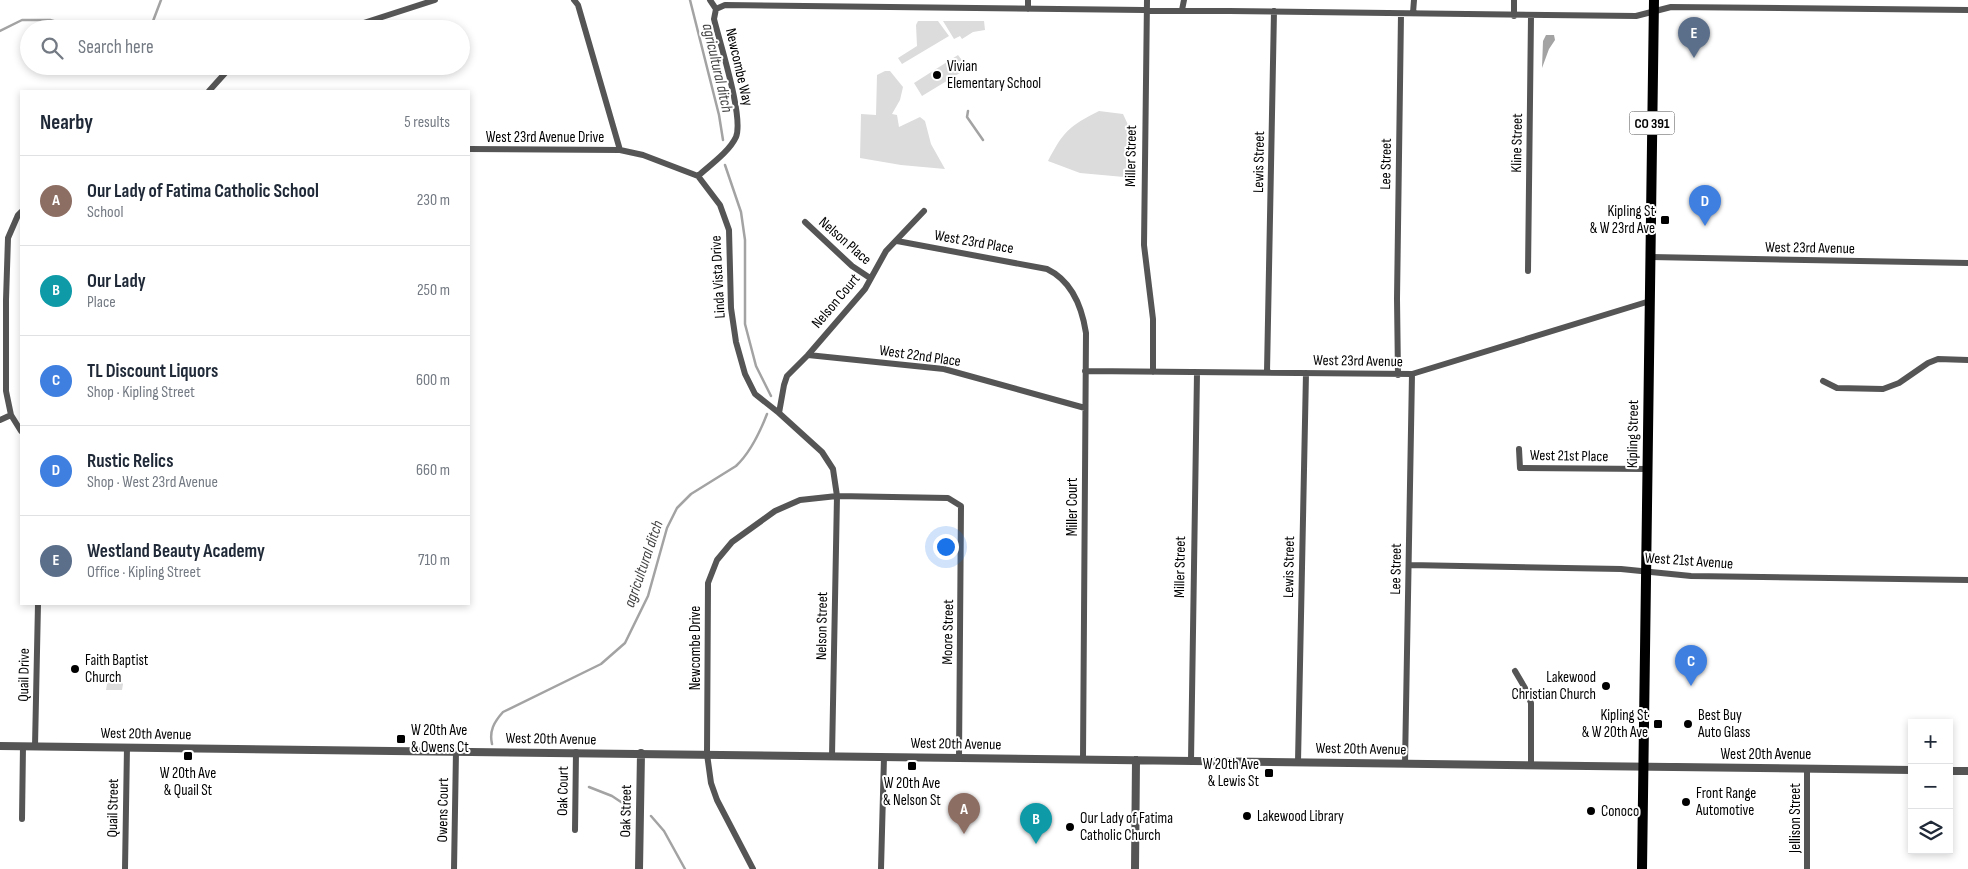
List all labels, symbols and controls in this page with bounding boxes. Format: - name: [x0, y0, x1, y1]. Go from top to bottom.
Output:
- pin: E: [1678, 17, 1710, 58]
- search box: [20, 20, 470, 75]
- water label: agricultural ditch: [698, 22, 737, 115]
- street label: Newcombe Way: [721, 26, 757, 108]
- icon: search: [38, 34, 66, 62]
- text: Search here: [78, 36, 154, 59]
- place label: Vivian Elementary School: [947, 57, 1041, 93]
- marker: Vivian Elementary School: [931, 69, 943, 81]
- text: Nearby: [40, 110, 93, 135]
- road number: CO 391: [1630, 112, 1674, 134]
- text: 5 results: [404, 113, 450, 132]
- street label: Kline Street: [1507, 113, 1527, 173]
- street label: Miller Street: [1121, 125, 1141, 187]
- street label: West 23rd Avenue Drive: [486, 128, 604, 147]
- street label: Lewis Street: [1249, 130, 1269, 193]
- street label: Lee Street: [1376, 138, 1396, 190]
- text: Our Lady of Fatima Catholic School: [87, 180, 319, 203]
- pin: D: [1689, 185, 1721, 226]
- text: A: [52, 191, 60, 210]
- text: 230 m: [417, 191, 450, 210]
- place label: Kipling St & W 23rd Ave: [1590, 202, 1655, 238]
- text: School: [87, 203, 123, 222]
- street label: Nelson Place: [815, 213, 875, 269]
- marker: Kipling St & W 23rd Ave: [1659, 214, 1671, 226]
- street label: West 23rd Place: [933, 226, 1015, 258]
- street label: Linda Vista Drive: [706, 235, 730, 319]
- street label: West 23rd Avenue: [1765, 238, 1855, 258]
- street label: Nelson Court: [808, 269, 865, 332]
- text: Our Lady: [87, 270, 146, 293]
- text: B: [52, 281, 60, 300]
- text: 250 m: [417, 281, 450, 300]
- text: Place: [87, 293, 116, 312]
- street label: West 22nd Place: [878, 341, 962, 371]
- street label: West 23rd Avenue: [1313, 351, 1403, 371]
- text: TL Discount Liquors: [87, 360, 218, 383]
- text: C: [52, 371, 60, 390]
- text: 600 m: [416, 371, 450, 390]
- text: Shop · Kipling Street: [87, 383, 195, 402]
- street label: Kipling Street: [1623, 399, 1643, 468]
- street label: West 21st Place: [1530, 446, 1608, 466]
- text: Rustic Relics: [87, 450, 173, 473]
- text: D: [52, 461, 60, 480]
- text: 660 m: [416, 461, 450, 480]
- text: Shop · West 23rd Avenue: [87, 473, 218, 492]
- street label: Miller Court: [1063, 477, 1082, 536]
- water label: agricultural ditch: [620, 518, 668, 610]
- your location: [933, 534, 959, 560]
- street label: Lewis Street: [1279, 535, 1299, 598]
- street label: Miller Street: [1170, 536, 1190, 598]
- text: Westland Beauty Academy: [87, 540, 265, 563]
- street label: Lee Street: [1386, 543, 1406, 595]
- street label: West 21st Avenue: [1644, 548, 1734, 574]
- text: E: [53, 551, 59, 570]
- text: 710 m: [418, 551, 450, 570]
- text: Office · Kipling Street: [87, 563, 201, 582]
- street label: Nelson Street: [812, 591, 832, 660]
- street label: Moore Street: [938, 599, 958, 665]
- street label: Newcombe Drive: [686, 606, 705, 690]
- pin: C: [1675, 645, 1707, 686]
- street label: Quail Drive: [14, 648, 34, 702]
- place label: Faith Baptist Church: [85, 651, 149, 687]
- marker: Faith Baptist Church: [69, 663, 81, 675]
- place label: Lakewood Christian Church: [1511, 668, 1596, 704]
- marker: Lakewood Christian Church: [1600, 680, 1612, 692]
- place label: Kipling St & W 20th Ave: [1582, 706, 1648, 742]
- place label: Best Buy Auto Glass: [1697, 706, 1750, 742]
- marker: Kipling St & W 20th Ave: [1652, 718, 1664, 730]
- marker: Best Buy Auto Glass: [1682, 718, 1694, 730]
- map controls: [1908, 719, 1953, 854]
- button: +: [1908, 719, 1953, 764]
- place label: W 20th Ave & Owens Ct: [411, 721, 469, 757]
- street label: West 20th Avenue: [100, 724, 192, 744]
- street label: West 20th Avenue: [505, 729, 597, 749]
- marker: W 20th Ave & Owens Ct: [395, 733, 407, 745]
- street label: West 20th Avenue: [910, 734, 1002, 754]
- street label: West 20th Avenue: [1315, 739, 1407, 759]
- street label: West 20th Avenue: [1721, 745, 1811, 764]
- marker: W 20th Ave & Quail St: [182, 750, 194, 762]
- place label: W 20th Ave & Lewis St: [1203, 755, 1259, 791]
- marker: W 20th Ave & Nelson St: [906, 760, 918, 772]
- place label: W 20th Ave & Quail St: [160, 764, 216, 800]
- button: −: [1908, 764, 1953, 809]
- street label: Oak Court: [553, 765, 573, 816]
- marker: W 20th Ave & Lewis St: [1263, 767, 1275, 779]
- place label: W 20th Ave & Nelson St: [883, 774, 941, 810]
- street label: Owens Court: [433, 777, 453, 842]
- street label: Quail Street: [103, 778, 123, 838]
- street label: Jellison Street: [1786, 783, 1805, 854]
- street label: Oak Street: [616, 784, 636, 838]
- place label: Front Range Automotive: [1695, 784, 1756, 820]
- pin: A: [948, 793, 980, 834]
- marker: Front Range Automotive: [1680, 796, 1692, 808]
- place label: Conoco: [1601, 802, 1639, 821]
- pin: B: [1020, 803, 1052, 844]
- marker: Conoco: [1585, 805, 1597, 817]
- place label: Lakewood Library: [1257, 807, 1344, 826]
- place label: Our Lady of Fatima Catholic Church: [1080, 809, 1173, 845]
- button: layers: [1908, 809, 1953, 854]
- marker: Lakewood Library: [1241, 810, 1253, 822]
- marker: Our Lady of Fatima Catholic Church: [1064, 821, 1076, 833]

